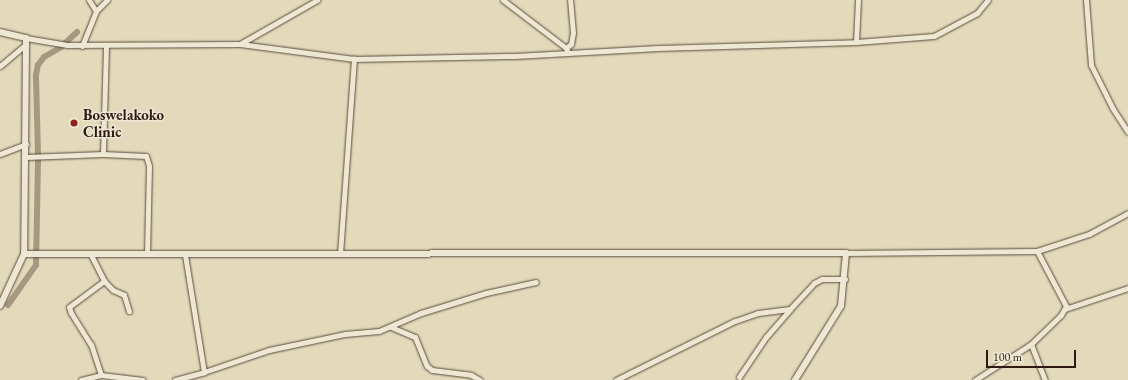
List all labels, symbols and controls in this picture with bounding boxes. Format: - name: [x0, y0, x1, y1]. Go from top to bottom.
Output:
- place label: Boswelakoko Clinic: [83, 105, 164, 140]
- marker: Boswelakoko Clinic: [68, 117, 80, 129]
- scale bar: [988, 342, 1078, 368]
- text: 100 m: [993, 349, 1022, 365]

